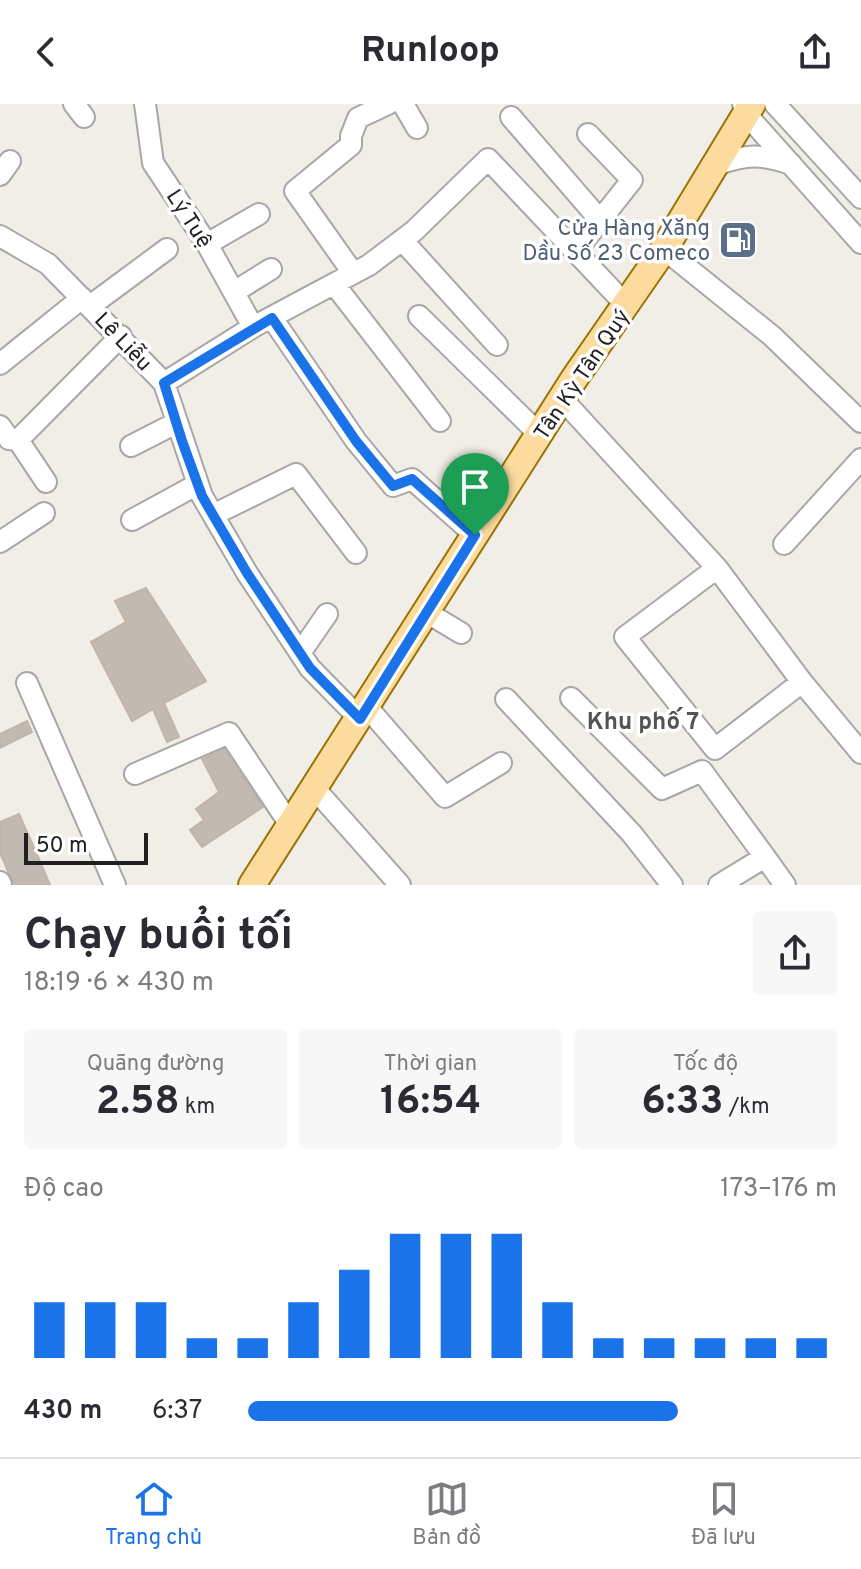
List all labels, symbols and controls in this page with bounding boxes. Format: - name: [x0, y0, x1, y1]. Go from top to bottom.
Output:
- text: Runloop: [361, 29, 500, 75]
- icon: back: [24, 30, 68, 74]
- icon: share: [793, 30, 837, 74]
- street label: Lý Tuệ: [159, 185, 217, 254]
- place label: Cửa Hàng Xăng Dầu Số 23 Comeco: [522, 216, 710, 268]
- fuel station icon: Cửa Hàng Xăng Dầu Số 23 Comeco: [717, 219, 759, 261]
- street label: Tân Kỳ Tân Quý: [529, 305, 637, 446]
- street label: Lê Liễu: [88, 306, 158, 378]
- pin: [441, 453, 509, 535]
- icon: arrive: [453, 465, 497, 509]
- district label: Khu phố 7: [587, 707, 699, 738]
- scale bar: [24, 829, 148, 865]
- text: 50 m: [36, 833, 88, 860]
- text: Chạy buổi tối: [24, 909, 293, 965]
- button: share: [753, 911, 837, 995]
- text: 18:19 · 6 × 430 m: [24, 967, 214, 1000]
- text: Quãng đường: [87, 1051, 224, 1078]
- text: Thời gian: [384, 1051, 477, 1078]
- text: Tốc độ: [673, 1051, 738, 1078]
- text: 2.58: [96, 1078, 180, 1128]
- text: 16:54: [380, 1078, 481, 1128]
- text: 6:33: [641, 1078, 724, 1128]
- text: km: [180, 1094, 215, 1121]
- text: /km: [724, 1094, 770, 1121]
- text: Độ cao: [24, 1173, 104, 1206]
- text: 173–176 m: [720, 1173, 837, 1206]
- text: 430 m: [24, 1395, 102, 1428]
- text: 6:37: [152, 1395, 202, 1428]
- tab: Trang chủ: [105, 1477, 202, 1552]
- tab: Bản đồ: [412, 1477, 481, 1552]
- tab: Đã lưu: [691, 1477, 756, 1552]

